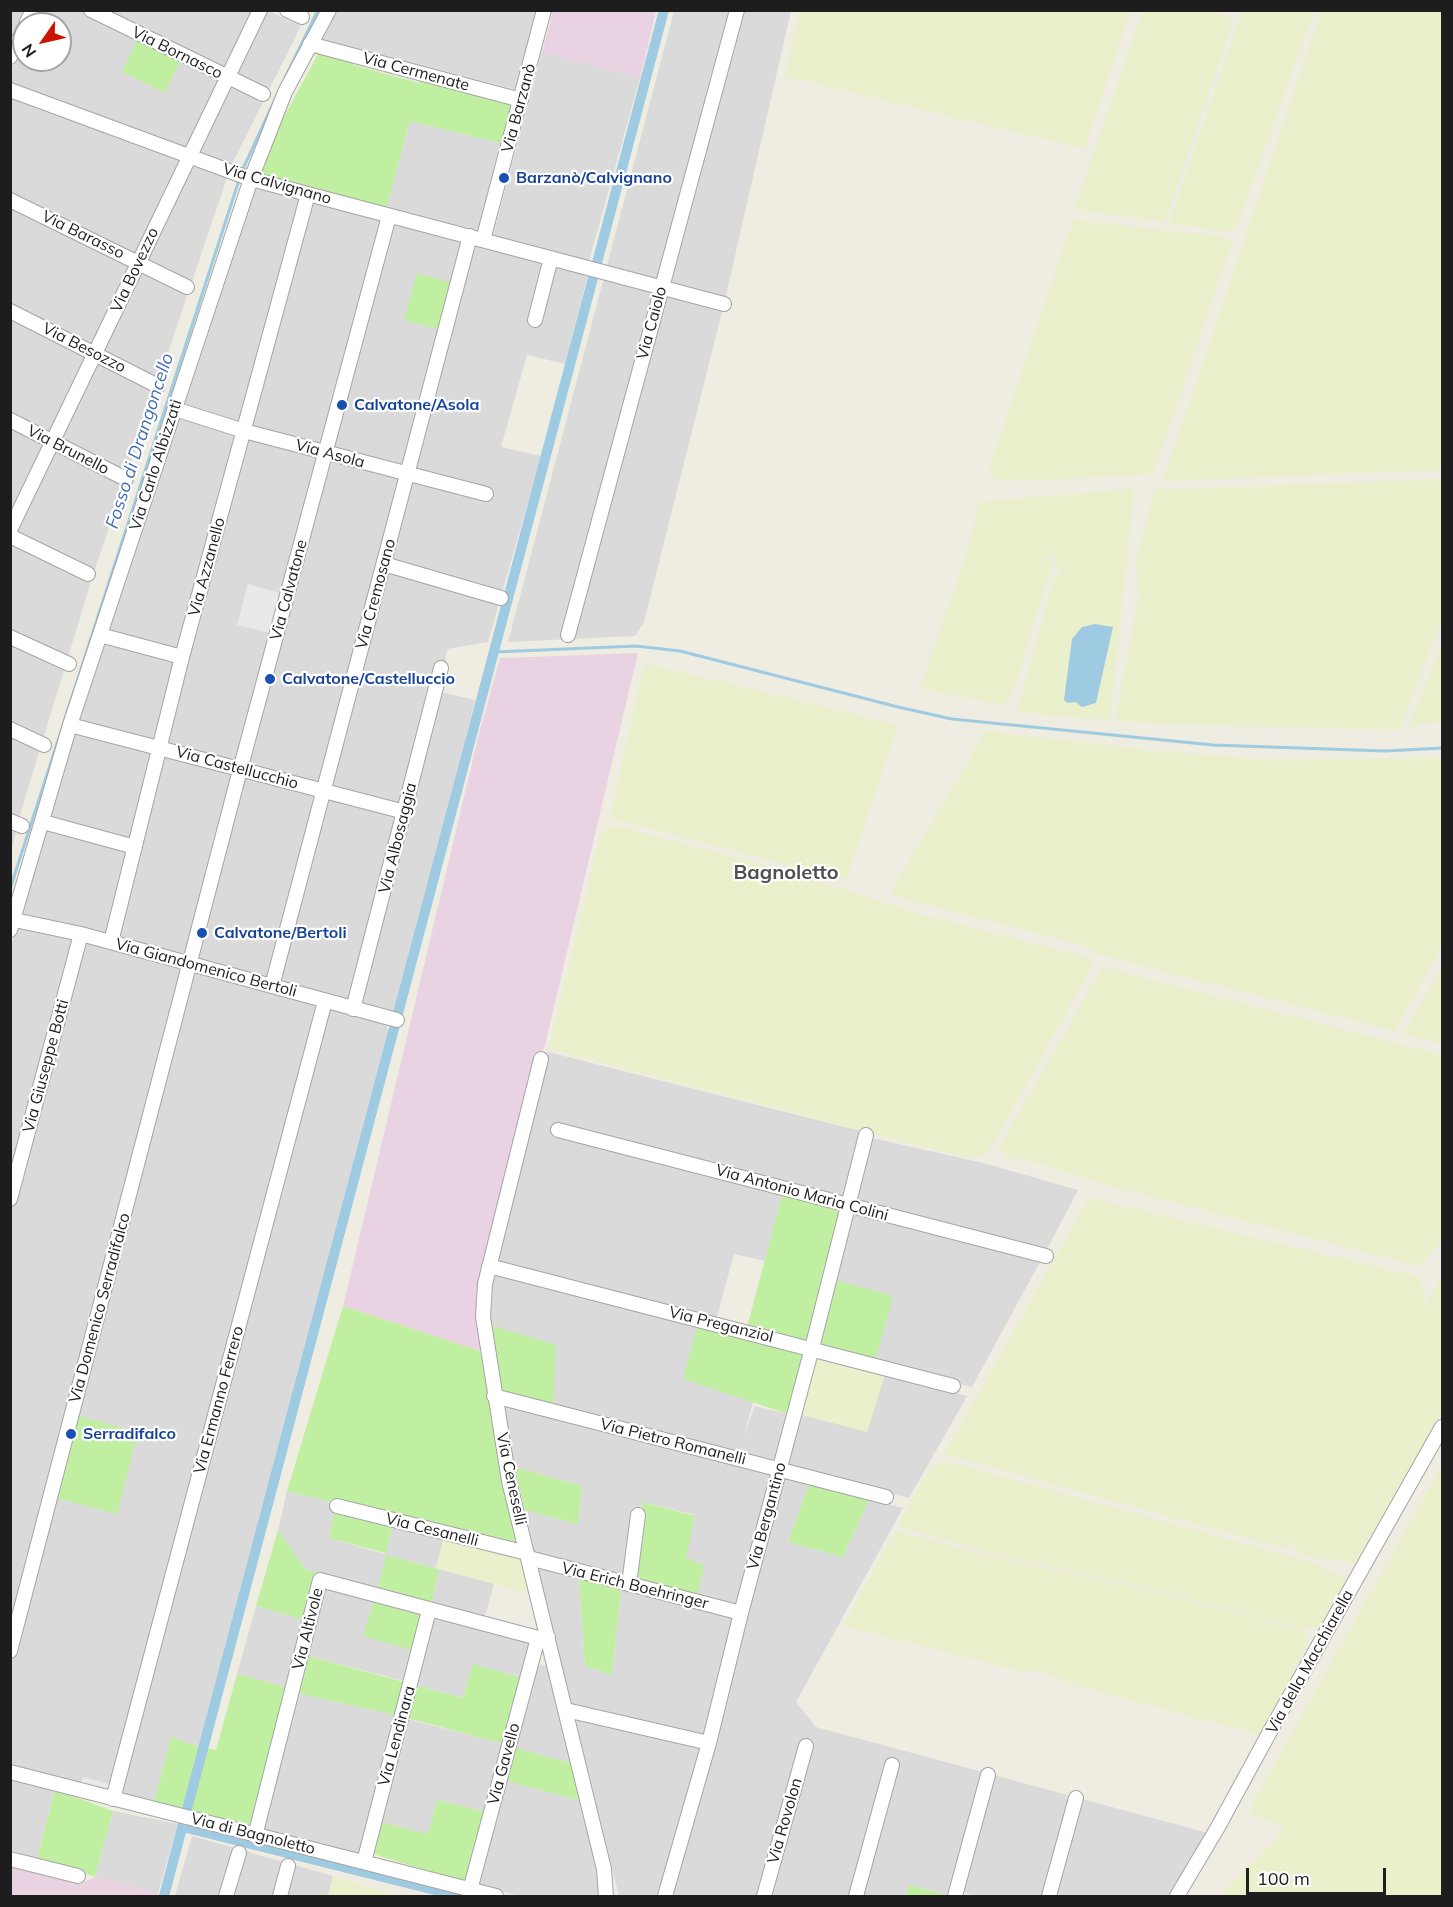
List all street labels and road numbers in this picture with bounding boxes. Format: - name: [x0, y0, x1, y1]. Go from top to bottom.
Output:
- street label: Via Bornasco: [129, 23, 225, 83]
- street label: Via Cermenate: [361, 49, 471, 95]
- street label: Via Barzanò: [498, 61, 540, 155]
- street label: Via Calvignano: [220, 159, 334, 209]
- street label: Via Barasso: [39, 207, 127, 263]
- street label: Via Bovezzo: [107, 225, 163, 315]
- street label: Via Caiolo: [633, 284, 671, 362]
- street label: Via Besozzo: [39, 319, 129, 377]
- street label: Via Carlo Albizzati: [126, 397, 186, 533]
- street label: Via Brunello: [24, 421, 112, 479]
- street label: Via Asola: [293, 436, 367, 472]
- street label: Via Azzanello: [185, 516, 229, 618]
- street label: Via Cremosano: [352, 537, 400, 651]
- street label: Via Calvatone: [266, 538, 312, 642]
- street label: Via Castellucchio: [174, 742, 300, 794]
- street label: Via Albosaggia: [375, 781, 421, 895]
- street label: Via Giandomenico Bertoli: [113, 935, 299, 1001]
- street label: Via Giuseppe Botti: [19, 997, 73, 1135]
- street label: Via Antonio Maria Colini: [714, 1161, 890, 1225]
- street label: Via Domenico Serradifalco: [65, 1211, 135, 1405]
- street label: Via Preganziol: [667, 1303, 775, 1347]
- street label: Via Ermanno Ferrero: [190, 1324, 248, 1476]
- street label: Via Pietro Romanelli: [598, 1415, 748, 1469]
- street label: Via Ceneselli: [492, 1431, 530, 1527]
- street label: Via Bergantino: [743, 1460, 791, 1572]
- street label: Via Cesanelli: [384, 1509, 480, 1551]
- street label: Via Erich Boehringer: [560, 1558, 710, 1614]
- street label: Via Altivole: [289, 1586, 327, 1672]
- street label: Via della Macchiarella: [1262, 1587, 1358, 1737]
- street label: Via Lendinara: [374, 1684, 420, 1788]
- street label: Via Gavello: [484, 1721, 524, 1807]
- street label: Via Rovolon: [764, 1776, 806, 1866]
- street label: Via di Bagnoletto: [189, 1809, 317, 1859]

